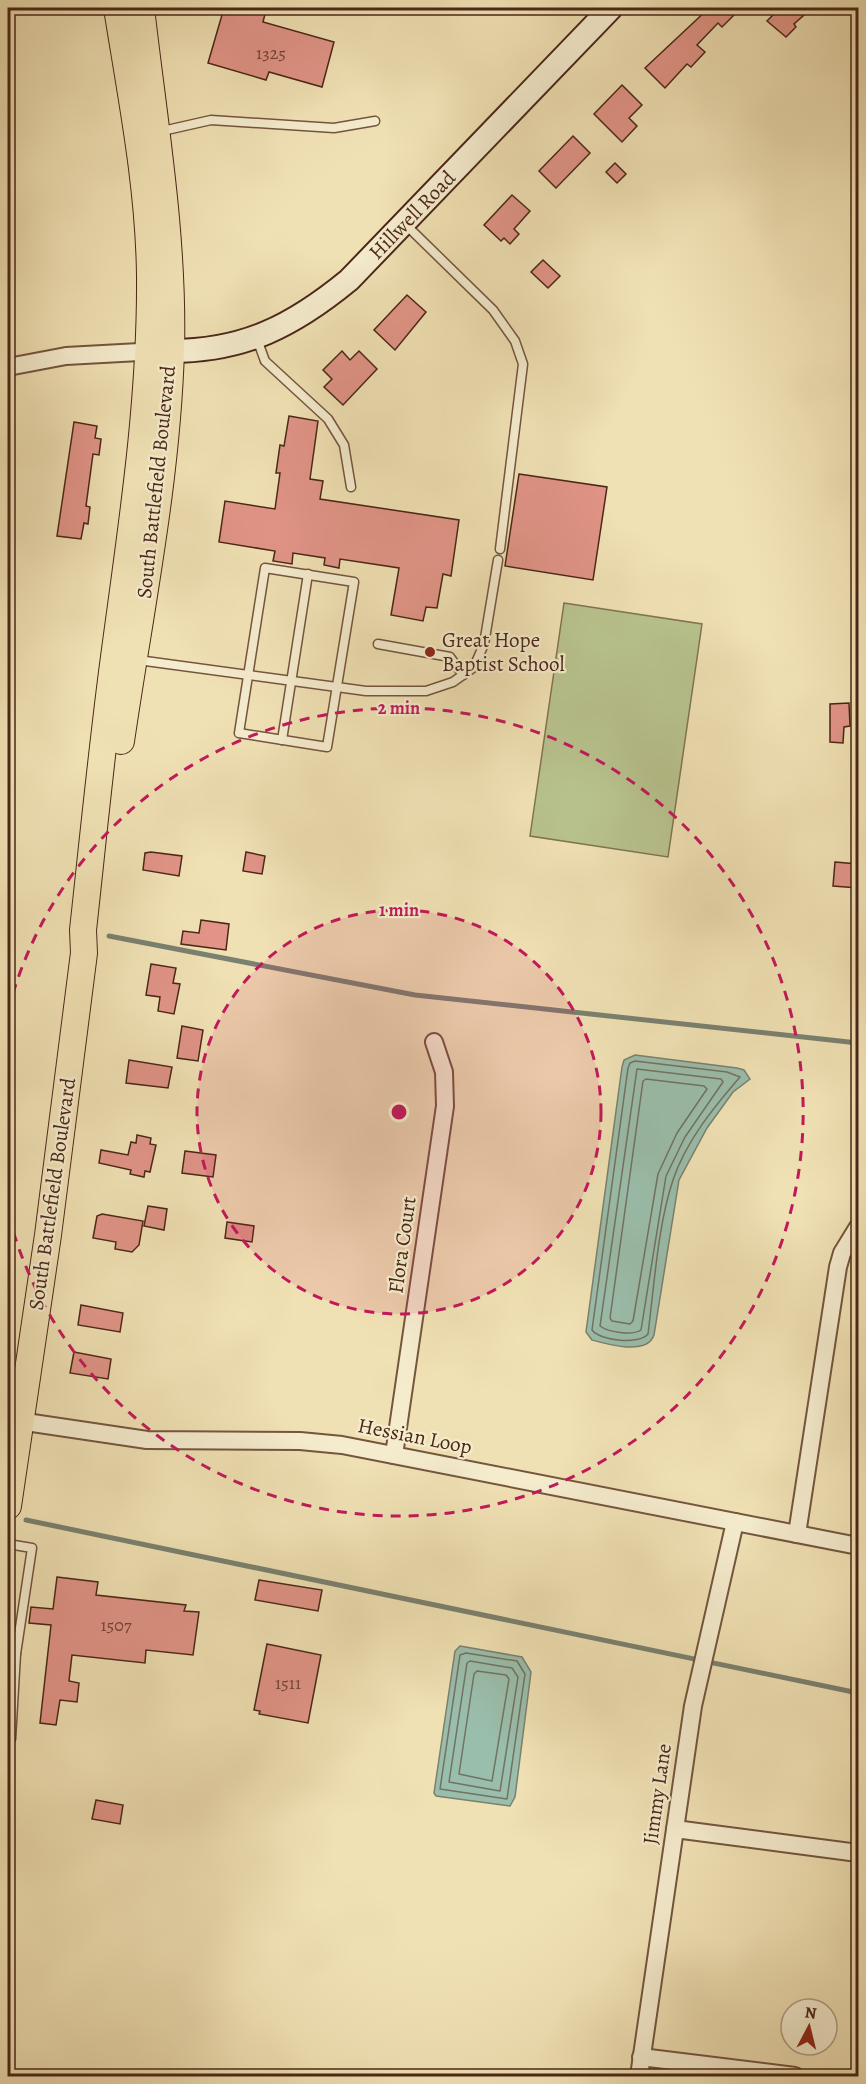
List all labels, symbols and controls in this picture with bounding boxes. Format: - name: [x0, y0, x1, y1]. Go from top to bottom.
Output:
- house number: 1325: [256, 41, 286, 65]
- street label: Hillwell Road: [362, 164, 462, 266]
- street label: South Battlefield Boulevard: [130, 363, 182, 600]
- place label: Great Hope Baptist School: [442, 626, 565, 678]
- marker: Great Hope Baptist School: [423, 645, 437, 659]
- text: 2 min: [378, 696, 420, 720]
- text: 1 min: [379, 898, 419, 922]
- street label: South Battlefield Boulevard: [22, 1075, 82, 1312]
- centre of rings: [389, 1102, 409, 1122]
- street label: Flora Court: [381, 1195, 423, 1295]
- street label: Hessian Loop: [356, 1411, 474, 1461]
- house number: 1507: [100, 1613, 132, 1637]
- house number: 1511: [275, 1671, 301, 1695]
- street label: Jimmy Lane: [636, 1742, 678, 1846]
- north arrow: [779, 1997, 839, 2057]
- text: N: [804, 2001, 818, 2025]

